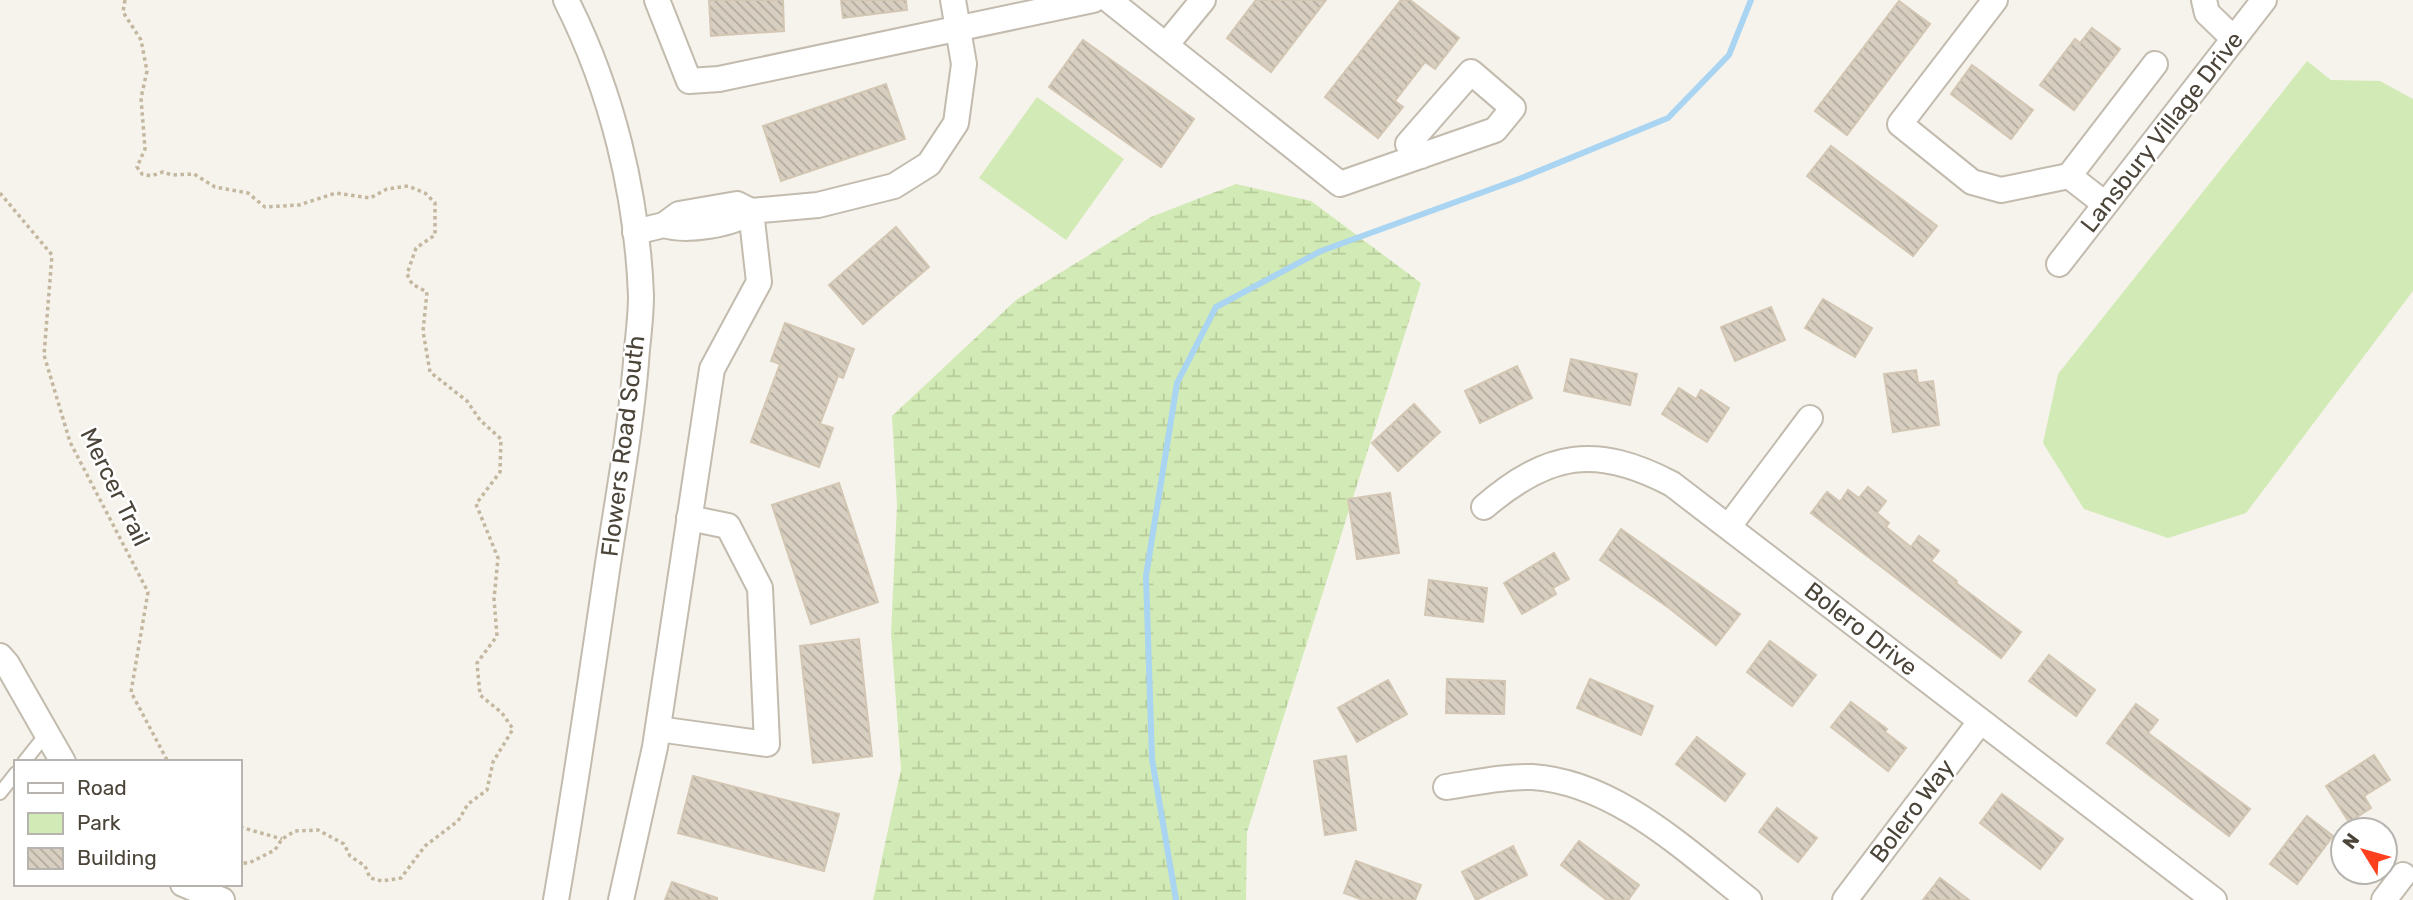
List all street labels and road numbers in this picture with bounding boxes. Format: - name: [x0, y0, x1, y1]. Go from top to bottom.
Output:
- street label: Lansbury Village Drive: [2075, 26, 2249, 238]
- street label: Flowers Road South: [596, 334, 650, 558]
- street label: Mercer Trail: [74, 423, 156, 551]
- street label: Bolero Drive: [1799, 576, 1923, 682]
- street label: Bolero Way: [1864, 754, 1960, 868]

